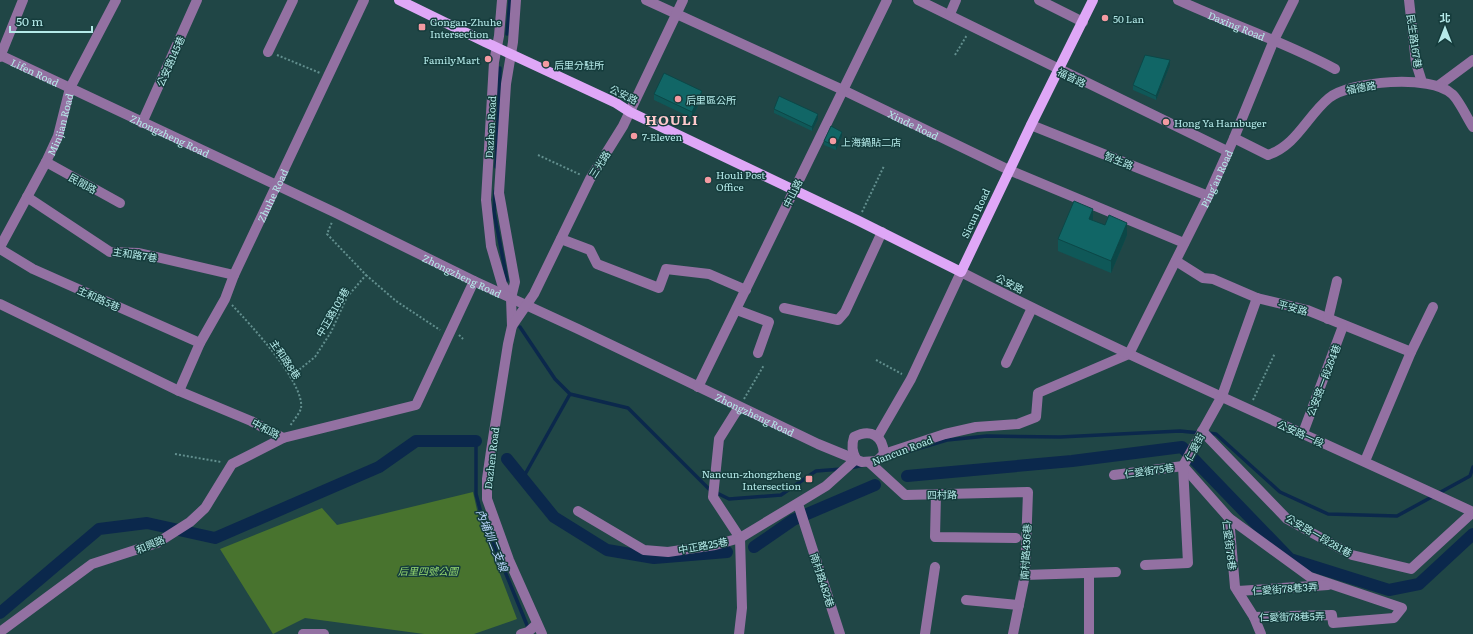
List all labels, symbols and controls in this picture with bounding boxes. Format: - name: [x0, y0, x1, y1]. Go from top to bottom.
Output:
- street label: Daxing Road: [1206, 7, 1268, 43]
- scale bar: [10, 8, 92, 34]
- north arrow: [1425, 8, 1465, 48]
- text: 北: [1440, 9, 1451, 25]
- place label: 50 Lan: [1113, 11, 1145, 26]
- text: 50 m: [16, 12, 43, 30]
- marker: 50 Lan: [1100, 13, 1110, 23]
- street label: 民生路167巷: [1404, 13, 1426, 69]
- place label: Gongan-Zhuhe Intersection: [430, 14, 501, 41]
- marker: Gongan-Zhuhe Intersection: [417, 22, 427, 32]
- street label: 公安路145巷: [152, 33, 188, 89]
- place label: FamilyMart: [423, 52, 480, 67]
- street label: Lifen Road: [9, 54, 62, 89]
- marker: FamilyMart: [483, 54, 493, 64]
- place label: 后里分駐所: [554, 57, 604, 72]
- marker: 后里分駐所: [541, 59, 551, 69]
- street label: 福音路: [1055, 64, 1089, 90]
- street label: 福德路: [1345, 77, 1377, 97]
- street label: 公安路: [607, 81, 641, 107]
- street label: Minjian Road: [43, 92, 76, 158]
- place label: 后里區公所: [686, 92, 736, 107]
- marker: 后里區公所: [673, 94, 683, 104]
- street label: Dazhen Road: [481, 95, 499, 159]
- street label: Xinde Road: [886, 105, 941, 143]
- district label: HOULI: [645, 109, 699, 129]
- street label: Zhongzheng Road: [128, 110, 212, 160]
- place label: Hong Ya Hambuger: [1174, 115, 1267, 130]
- marker: Hong Ya Hambuger: [1161, 117, 1171, 127]
- place label: 7-Eleven: [642, 129, 682, 144]
- marker: 7-Eleven: [629, 131, 639, 141]
- place label: 上海鍋貼二店: [841, 134, 901, 149]
- marker: 上海鍋貼二店: [828, 136, 838, 146]
- street label: 三光路: [585, 147, 613, 181]
- street label: 智生路: [1102, 147, 1136, 173]
- street label: Ping'an Road: [1196, 147, 1235, 210]
- street label: Zhuhe Road: [253, 166, 291, 224]
- place label: Houli Post Office: [716, 167, 765, 194]
- street label: 民間路: [66, 169, 100, 197]
- marker: Houli Post Office: [703, 175, 713, 185]
- street label: 中山路: [779, 176, 805, 210]
- street label: Sicun Road: [957, 186, 993, 240]
- street label: 主和路7巷: [112, 243, 158, 265]
- street label: Zhongzheng Road: [420, 249, 504, 300]
- street label: 公安路: [993, 270, 1027, 296]
- street label: 主和路5巷: [75, 282, 123, 314]
- street label: 中正路103巷: [312, 284, 352, 340]
- street label: 平安路: [1277, 296, 1309, 318]
- street label: 主和路8巷: [267, 336, 305, 382]
- street label: 公安路一段264巷: [1302, 342, 1344, 418]
- street label: Zhongzheng Road: [713, 388, 797, 439]
- street label: 中和路: [249, 414, 283, 442]
- street label: 公安路一段: [1275, 416, 1327, 450]
- street label: Dazhen Road: [480, 426, 502, 490]
- street label: 仁愛街: [1180, 430, 1208, 464]
- street label: Nancun Road: [869, 432, 935, 468]
- street label: 仁愛街75巷: [1123, 459, 1175, 481]
- place label: Nancun-zhongzheng Intersection: [702, 466, 801, 493]
- marker: Nancun-zhongzheng Intersection: [804, 474, 814, 484]
- street label: 四村路: [927, 486, 957, 502]
- water label: 內埔圳二支線: [473, 506, 514, 575]
- street label: 公安路一段281巷: [1283, 510, 1355, 560]
- street label: 仁愛街78巷: [1219, 519, 1241, 571]
- street label: 南村路436巷: [1016, 523, 1034, 581]
- street label: 和興路: [133, 531, 167, 557]
- street label: 中正路25巷: [677, 533, 729, 557]
- street label: 南村路482巷: [807, 551, 839, 609]
- park label: 后里四號公園: [398, 563, 460, 578]
- street label: 仁愛街78巷3弄: [1252, 578, 1318, 598]
- street label: 仁愛街78巷5弄: [1259, 608, 1325, 624]

